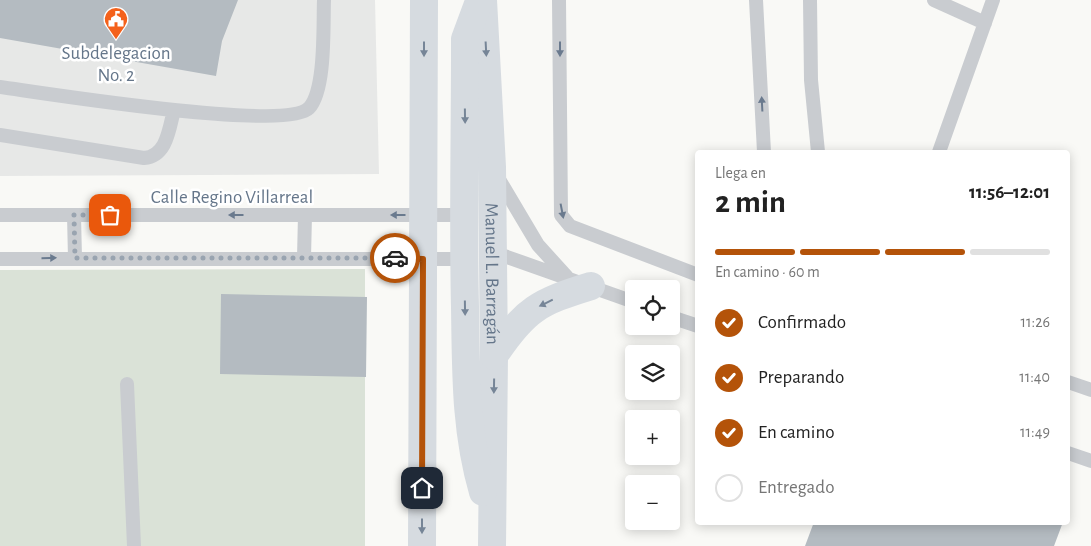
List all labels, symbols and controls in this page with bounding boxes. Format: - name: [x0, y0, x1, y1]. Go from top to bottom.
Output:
- public building icon: Subdelegacion No. 2: [103, 6, 129, 40]
- one-way arrow: [420, 41, 428, 57]
- one-way arrow: [482, 41, 490, 57]
- one-way arrow: [556, 41, 564, 57]
- place label: Subdelegacion No. 2: [62, 44, 170, 85]
- one-way arrow: [757, 96, 765, 112]
- one-way arrow: [461, 108, 469, 124]
- text: Llega en: [715, 165, 766, 181]
- text: 11:56–12:01: [969, 183, 1050, 202]
- text: 2 min: [715, 186, 786, 218]
- street label: Calle Regino Villarreal: [151, 188, 313, 207]
- pin: [89, 194, 131, 236]
- icon: bag: [96, 201, 124, 229]
- street label: Manuel L. Barragán: [481, 203, 502, 345]
- one-way arrow: [558, 203, 566, 218]
- one-way arrow: [228, 211, 244, 219]
- one-way arrow: [390, 211, 406, 219]
- courier: [370, 233, 420, 283]
- icon: car: [381, 244, 409, 272]
- one-way arrow: [41, 254, 57, 262]
- text: En camino · 60 m: [715, 264, 820, 280]
- map controls: [625, 280, 680, 530]
- button: locate: [625, 280, 680, 335]
- one-way arrow: [538, 299, 553, 307]
- one-way arrow: [461, 300, 469, 316]
- icon: check: [715, 309, 743, 337]
- text: Confirmado: [758, 313, 846, 332]
- text: 11:26: [1021, 314, 1050, 330]
- button: layers: [625, 345, 680, 400]
- icon: check: [715, 364, 743, 392]
- text: Preparando: [758, 368, 844, 387]
- text: 11:40: [1019, 369, 1050, 385]
- one-way arrow: [490, 378, 498, 394]
- button: +: [625, 410, 680, 465]
- icon: check: [715, 419, 743, 447]
- text: En camino: [758, 423, 835, 442]
- text: 11:49: [1020, 424, 1050, 440]
- pin: [401, 467, 443, 509]
- icon: home: [408, 474, 436, 502]
- button: −: [625, 475, 680, 530]
- text: Entregado: [758, 478, 834, 497]
- one-way arrow: [418, 518, 426, 534]

